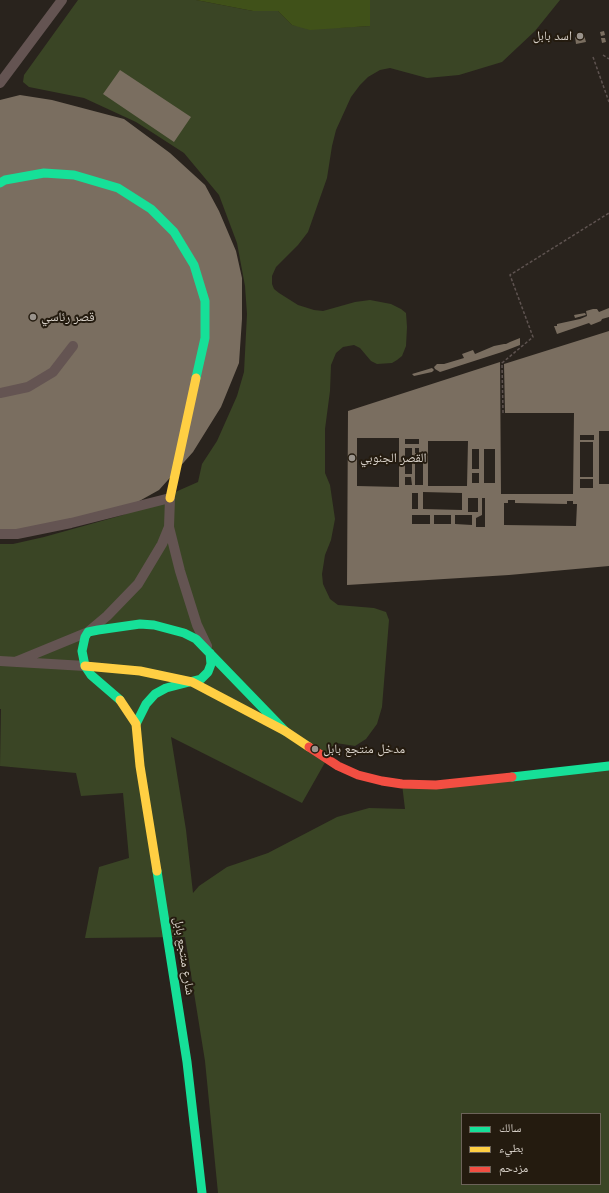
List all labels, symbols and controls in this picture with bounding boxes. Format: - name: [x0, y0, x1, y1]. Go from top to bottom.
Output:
- place label: اسد بابل: [533, 28, 572, 44]
- marker: اسد بابل: [575, 31, 585, 41]
- place label: قصر رئاسي: [41, 309, 95, 325]
- marker: قصر رئاسي: [28, 312, 38, 322]
- place label: القصر الجنوبي: [360, 450, 427, 466]
- marker: القصر الجنوبي: [347, 453, 357, 463]
- place label: مدخل منتجع بابل: [323, 741, 405, 757]
- marker: مدخل منتجع بابل: [310, 744, 320, 754]
- street label: شارع منتجع بابل: [170, 916, 198, 996]
- legend: [461, 1113, 601, 1185]
- text: سالك: [499, 1120, 521, 1135]
- text: بطيء: [499, 1140, 523, 1155]
- text: مزدحم: [499, 1160, 528, 1175]

